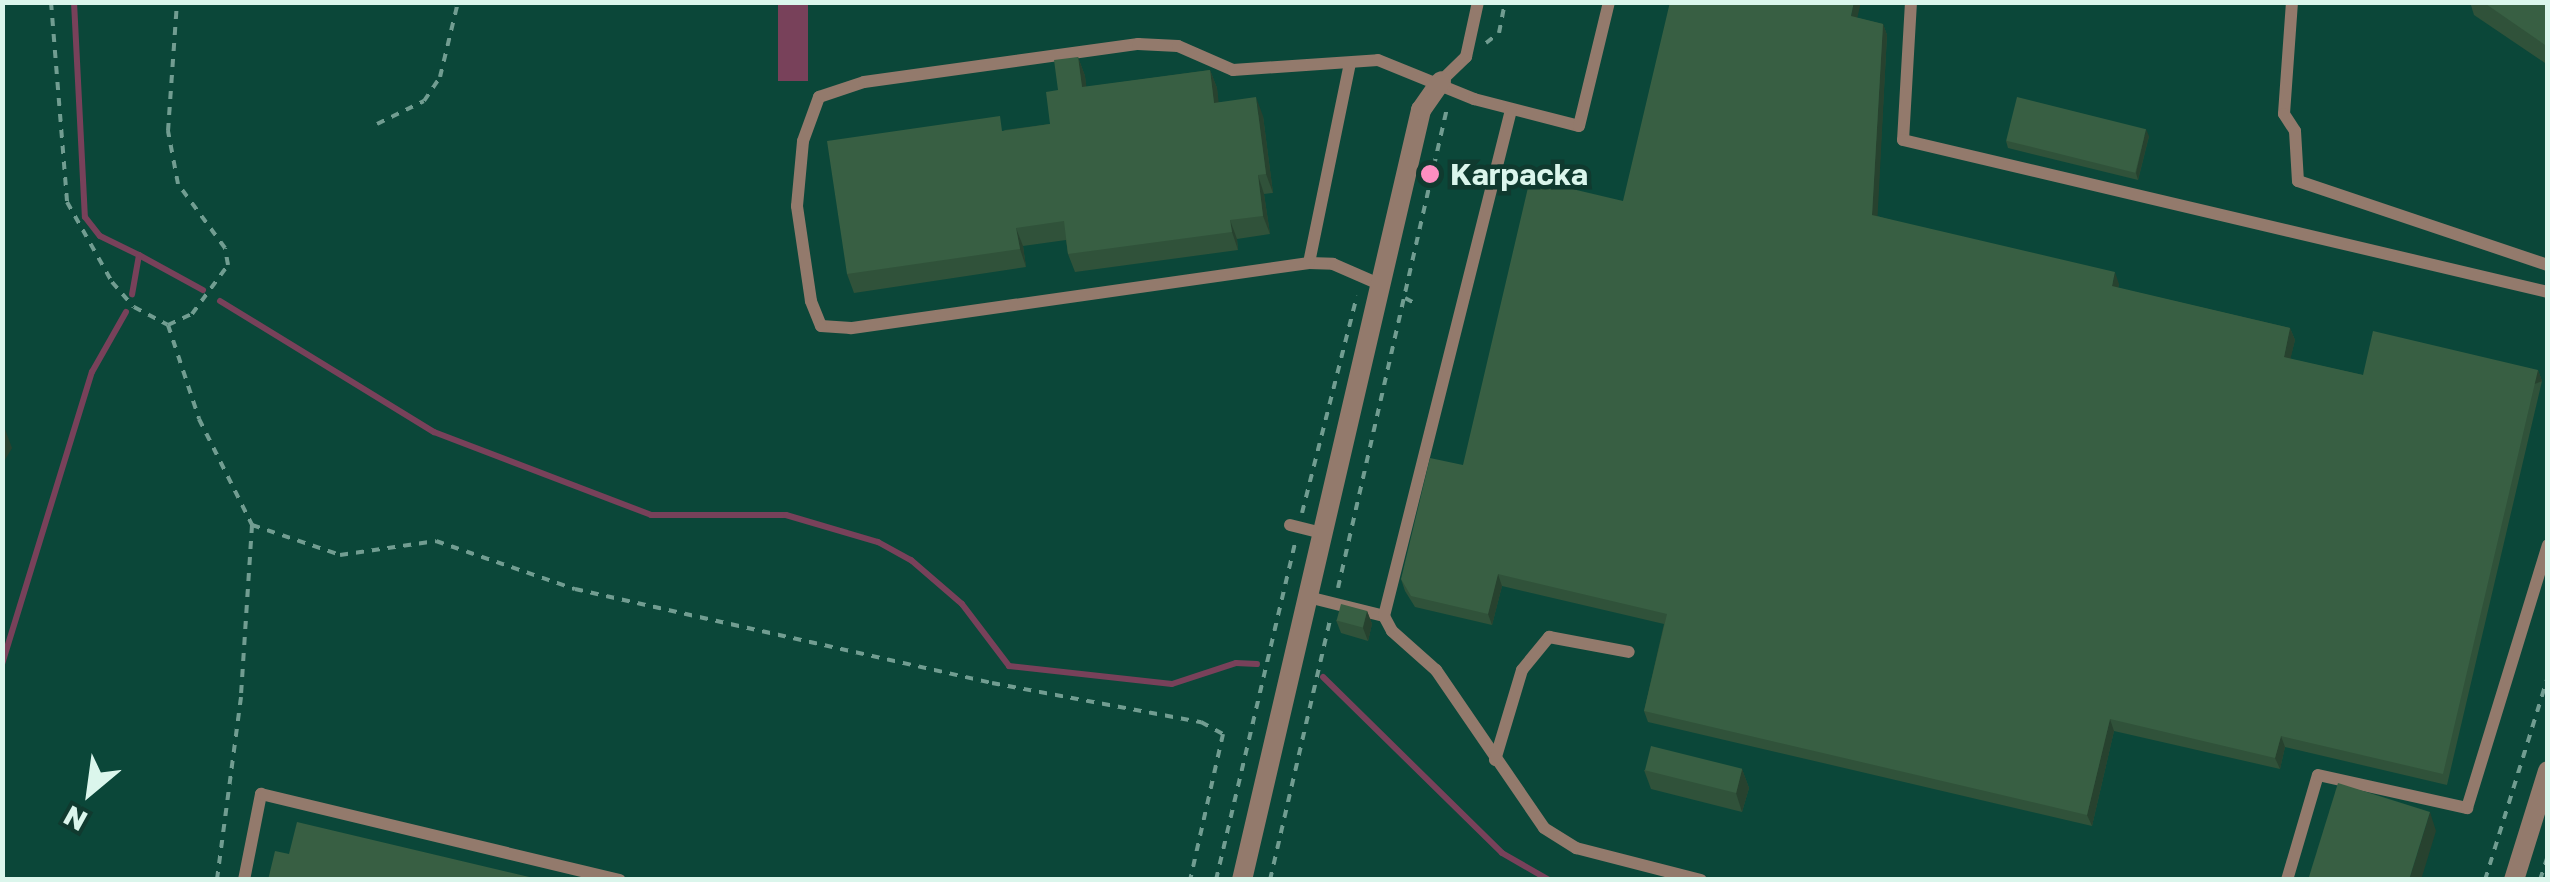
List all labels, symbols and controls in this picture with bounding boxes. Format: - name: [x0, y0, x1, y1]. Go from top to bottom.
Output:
- place label: Karpacka: [1450, 156, 1588, 192]
- marker: Karpacka: [1419, 163, 1441, 185]
- north arrow: [40, 742, 140, 842]
- text: N: [58, 799, 93, 838]

